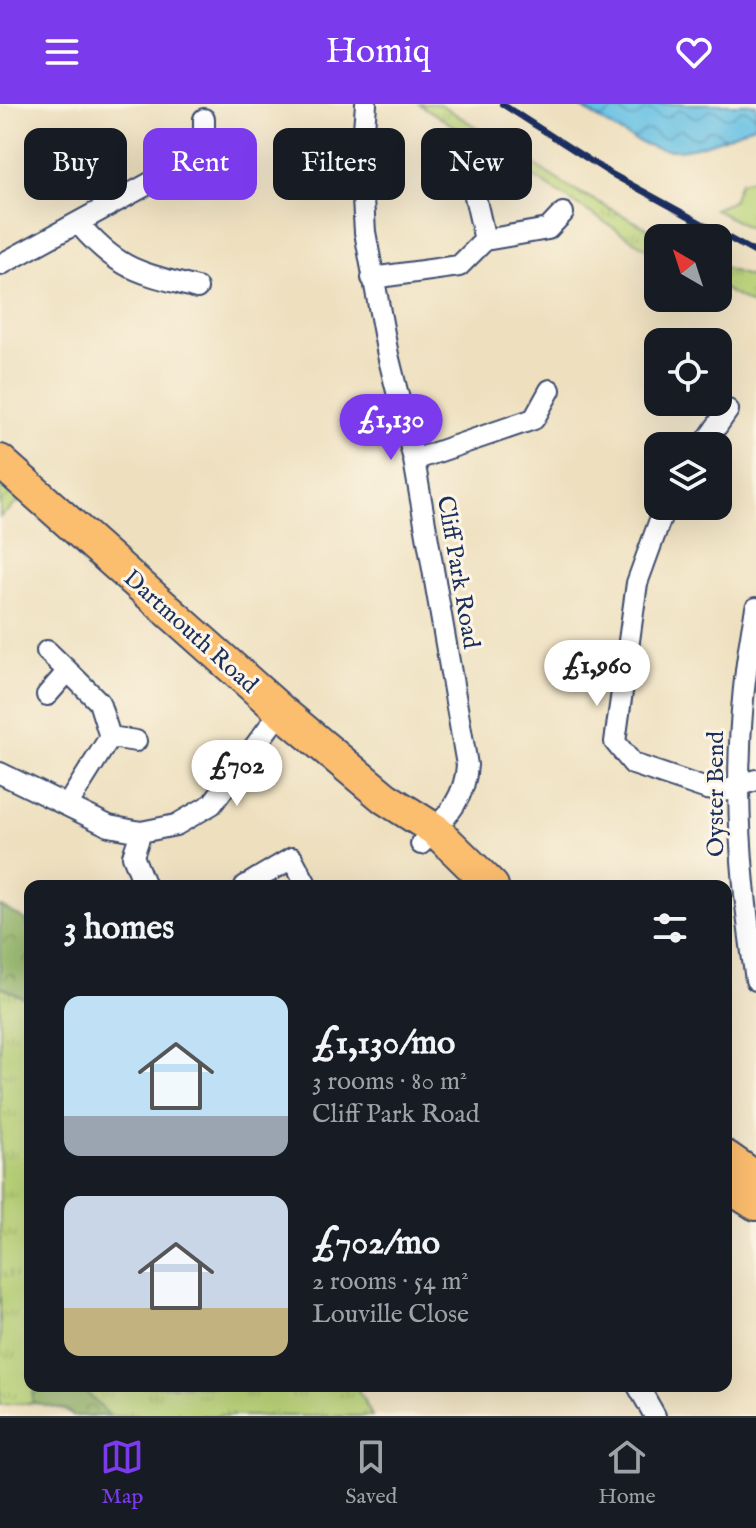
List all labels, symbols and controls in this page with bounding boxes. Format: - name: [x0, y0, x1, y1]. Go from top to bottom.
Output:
- text: Homiq: [326, 29, 430, 75]
- icon: menu: [40, 30, 84, 74]
- icon: heart: [672, 30, 716, 74]
- chip: Buy: [24, 128, 127, 200]
- chip: Rent: [143, 128, 257, 200]
- chip: Filters: [273, 128, 405, 200]
- chip: New: [421, 128, 532, 200]
- north arrow: [644, 224, 732, 312]
- map controls: [644, 224, 732, 520]
- button: locate: [644, 328, 732, 416]
- pin: £1,130: [326, 394, 456, 462]
- text: £1,130: [358, 403, 424, 436]
- button: layers: [644, 432, 732, 520]
- street label: Cliff Park Road: [429, 493, 486, 651]
- street label: Dartmouth Road: [116, 563, 264, 701]
- pin: £1,960: [532, 640, 662, 708]
- text: £1,960: [562, 649, 632, 682]
- street label: Oyster Bend: [701, 731, 732, 857]
- pin: £702: [190, 740, 284, 808]
- text: £702: [209, 749, 265, 782]
- icon: filters: [648, 906, 692, 950]
- text: 3 homes: [64, 907, 174, 950]
- text: £1,130/mo: [312, 1022, 455, 1065]
- icon: home: [128, 1028, 224, 1124]
- text: 3 rooms · 80 m²: [312, 1065, 467, 1098]
- text: Cliff Park Road: [312, 1098, 480, 1131]
- text: £702/mo: [312, 1222, 440, 1265]
- icon: home: [128, 1228, 224, 1324]
- text: 2 rooms · 54 m²: [312, 1265, 469, 1298]
- text: Louville Close: [312, 1298, 469, 1331]
- tab: Map: [100, 1435, 144, 1511]
- tab: Saved: [345, 1435, 397, 1511]
- tab: Home: [598, 1435, 656, 1511]

